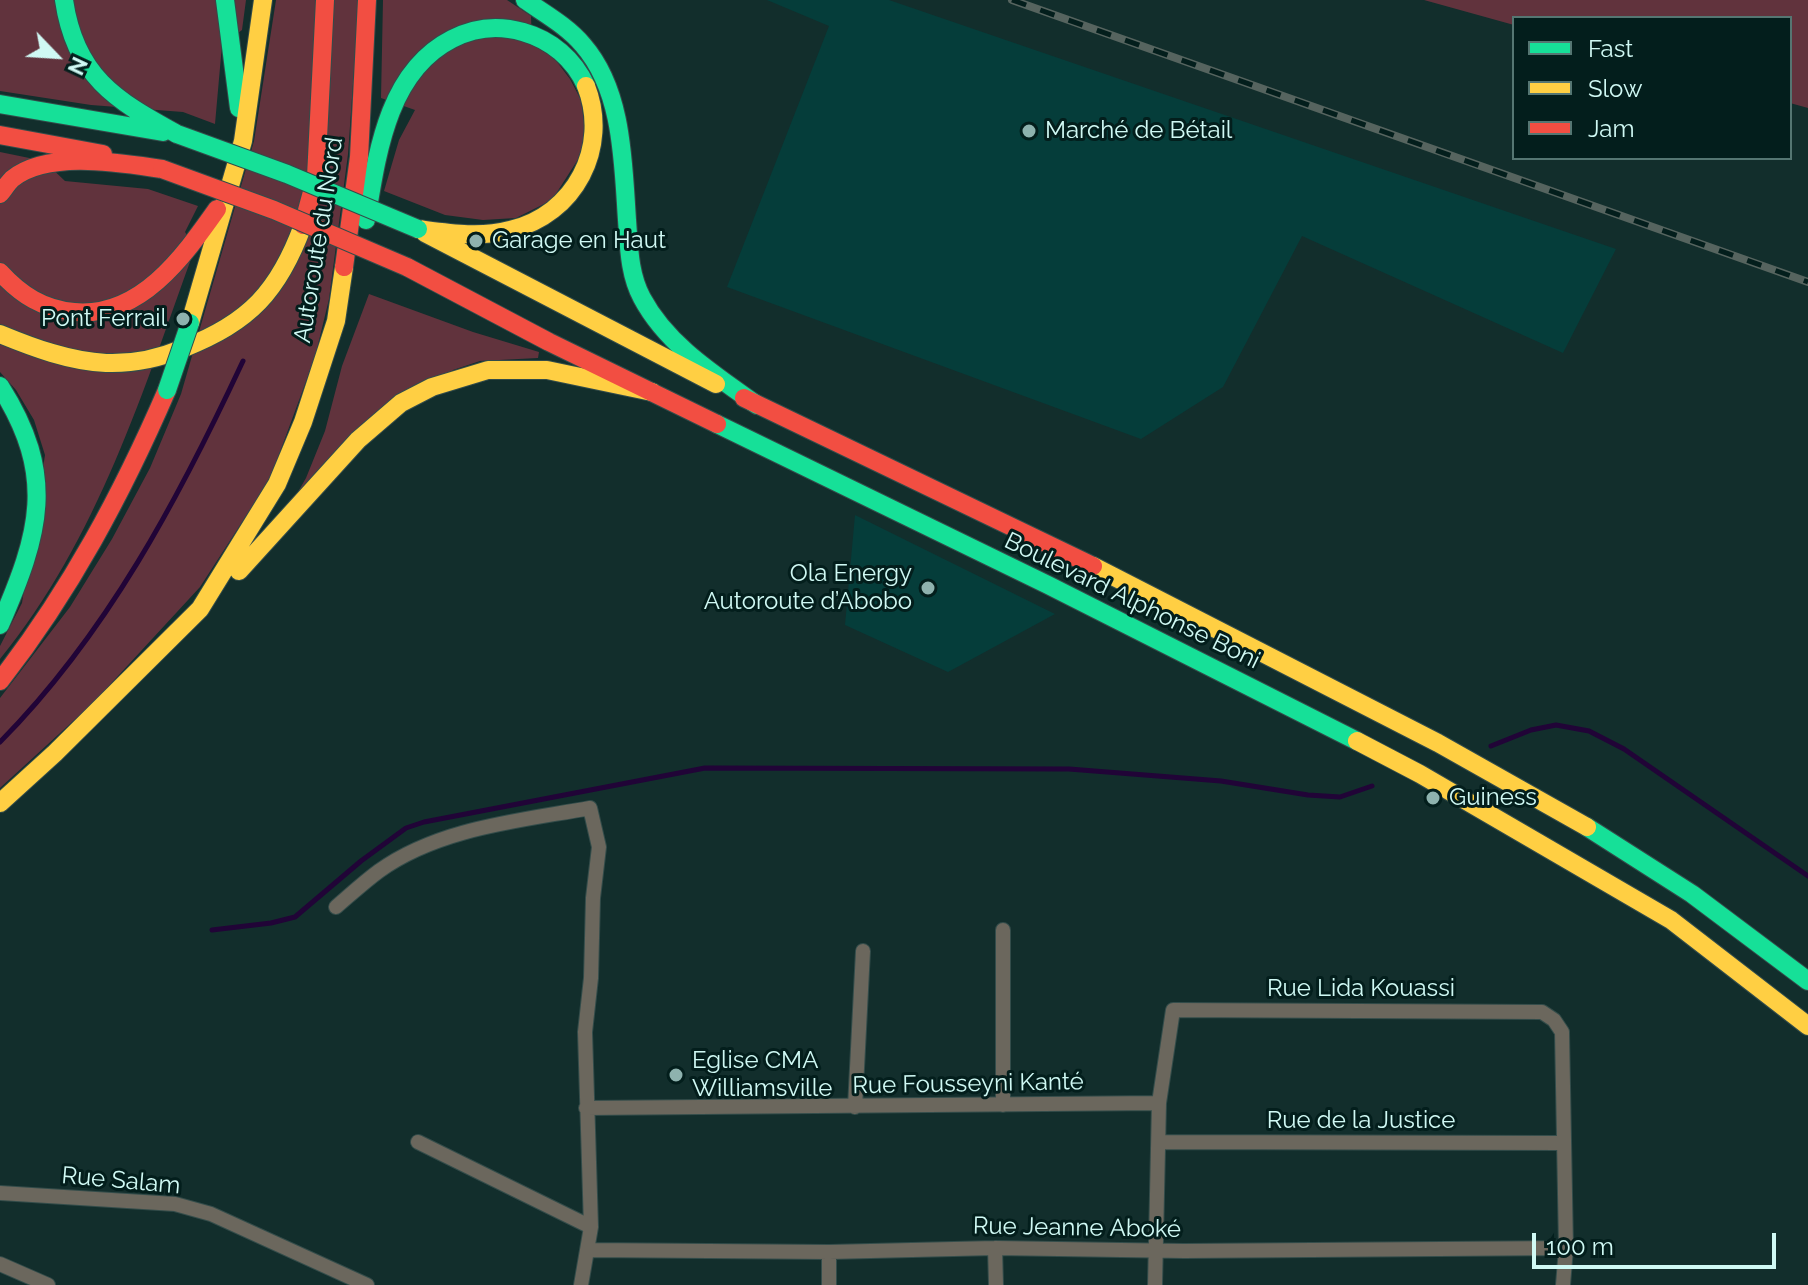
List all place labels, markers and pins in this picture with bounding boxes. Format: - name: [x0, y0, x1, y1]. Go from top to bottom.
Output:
- place label: Marché de Bétail: [1045, 117, 1232, 145]
- marker: Marché de Bétail: [1020, 122, 1038, 140]
- place label: Garage en Haut: [492, 227, 666, 255]
- marker: Garage en Haut: [467, 232, 485, 250]
- place label: Pont Ferrail: [41, 305, 167, 333]
- marker: Pont Ferrail: [174, 310, 192, 328]
- place label: Ola Energy Autoroute d’Abobo: [704, 560, 912, 616]
- marker: Ola Energy Autoroute d’Abobo: [919, 579, 937, 597]
- place label: Guiness: [1449, 784, 1537, 812]
- marker: Guiness: [1424, 789, 1442, 807]
- place label: Eglise CMA Williamsville: [692, 1047, 832, 1103]
- marker: Eglise CMA Williamsville: [667, 1066, 685, 1084]

